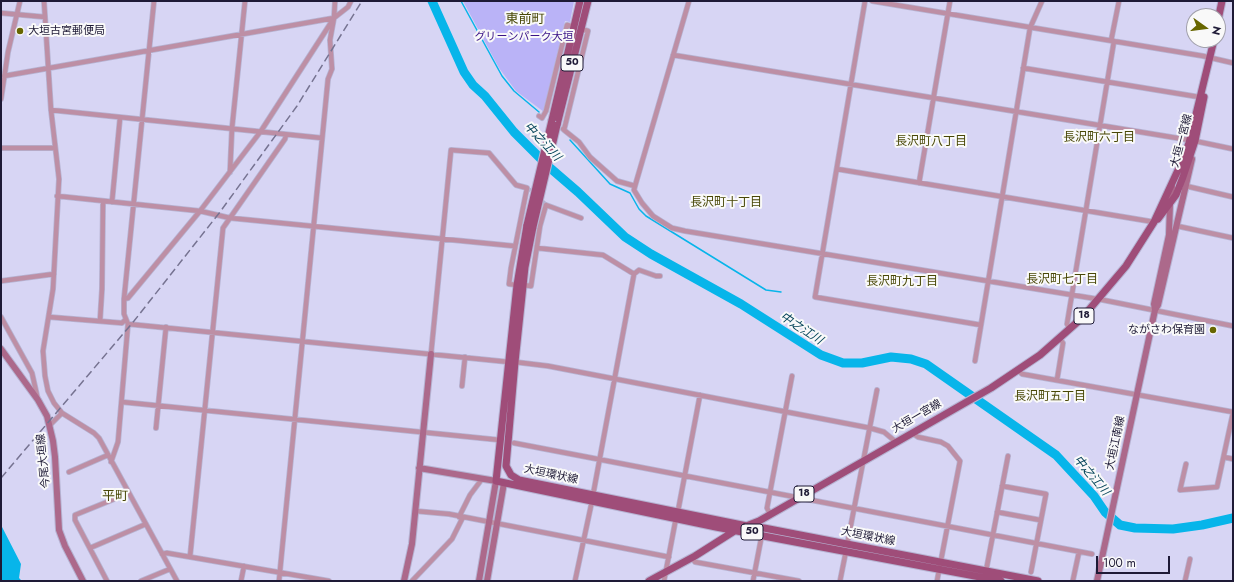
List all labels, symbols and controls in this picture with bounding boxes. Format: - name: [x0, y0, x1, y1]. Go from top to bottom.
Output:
- north arrow: [1186, 8, 1226, 48]
- district label: 東前町: [506, 12, 544, 28]
- place label: 大垣古宮郵便局: [28, 24, 105, 38]
- text: N: [1208, 24, 1225, 37]
- marker: 大垣古宮郵便局: [15, 26, 25, 36]
- park label: グリーンパーク大垣: [475, 30, 573, 44]
- road number: 50: [561, 55, 583, 71]
- street label: 大垣一宮線: [1169, 113, 1195, 169]
- water label: 中之江川: [520, 120, 564, 164]
- district label: 長沢町六丁目: [1063, 131, 1135, 145]
- district label: 長沢町八丁目: [895, 135, 967, 149]
- district label: 長沢町十丁目: [690, 196, 762, 210]
- district label: 長沢町七丁目: [1026, 273, 1098, 287]
- district label: 長沢町九丁目: [866, 275, 938, 289]
- road number: 18: [1074, 308, 1094, 324]
- water label: 中之江川: [777, 310, 825, 348]
- place label: ながさわ保育園: [1128, 323, 1205, 337]
- marker: ながさわ保育園: [1208, 325, 1218, 335]
- district label: 長沢町五丁目: [1014, 390, 1086, 404]
- street label: 大垣一宮線: [890, 398, 944, 436]
- street label: 大垣江南線: [1104, 415, 1128, 471]
- street label: 今尾大垣線: [35, 433, 53, 489]
- water label: 中之江川: [1070, 453, 1112, 499]
- street label: 大垣環状線: [523, 463, 579, 487]
- road number: 18: [794, 486, 814, 502]
- district label: 平町: [102, 489, 128, 505]
- road number: 50: [741, 524, 763, 540]
- street label: 大垣環状線: [840, 525, 896, 549]
- scale bar: [1098, 548, 1172, 574]
- text: 100 m: [1103, 554, 1136, 572]

